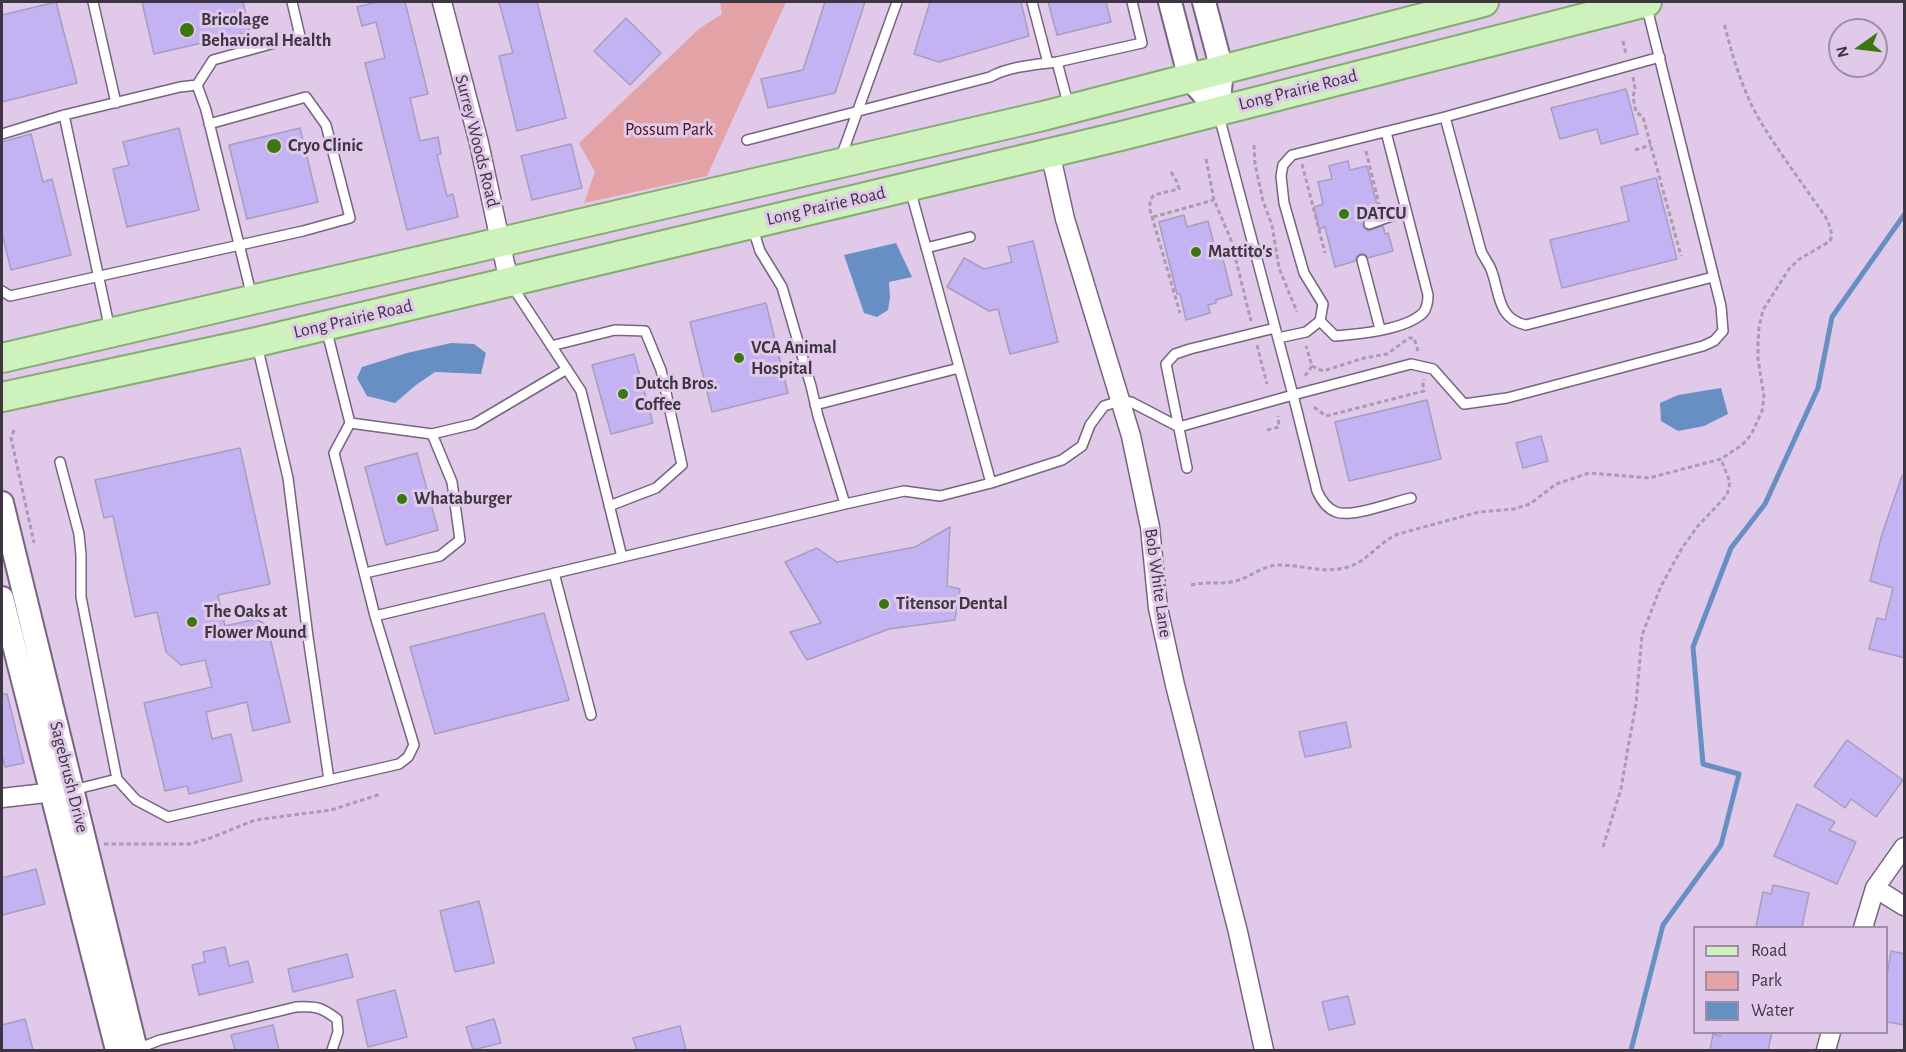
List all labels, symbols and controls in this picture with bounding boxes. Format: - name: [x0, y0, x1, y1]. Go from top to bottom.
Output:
- place label: Bricolage Behavioral Health: [201, 9, 331, 52]
- north arrow: [1828, 18, 1888, 78]
- marker: Bricolage Behavioral Health: [178, 21, 196, 39]
- text: N: [1833, 45, 1852, 59]
- street label: Long Prairie Road: [1236, 65, 1360, 115]
- street label: Surrey Woods Road: [450, 73, 504, 209]
- park label: Possum Park: [625, 119, 713, 141]
- place label: Cryo Clinic: [288, 135, 363, 157]
- marker: Cryo Clinic: [265, 137, 283, 155]
- street label: Long Prairie Road: [764, 182, 888, 230]
- place label: DATCU: [1356, 203, 1407, 225]
- marker: DATCU: [1337, 207, 1351, 221]
- place label: Mattito's: [1208, 241, 1272, 263]
- marker: Mattito's: [1189, 245, 1203, 259]
- street label: Long Prairie Road: [291, 295, 415, 343]
- place label: VCA Animal Hospital: [751, 337, 837, 380]
- marker: VCA Animal Hospital: [732, 351, 746, 365]
- place label: Dutch Bros. Coffee: [635, 373, 718, 416]
- marker: Dutch Bros. Coffee: [616, 387, 630, 401]
- place label: Whataburger: [414, 488, 512, 510]
- marker: Whataburger: [395, 492, 409, 506]
- street label: Bob White Lane: [1140, 527, 1176, 639]
- place label: Titensor Dental: [896, 593, 1008, 615]
- marker: Titensor Dental: [877, 597, 891, 611]
- place label: The Oaks at Flower Mound: [204, 601, 307, 644]
- marker: The Oaks at Flower Mound: [185, 615, 199, 629]
- street label: Sagebrush Drive: [45, 719, 93, 835]
- legend: [1693, 926, 1888, 1034]
- text: Road: [1751, 942, 1787, 960]
- text: Park: [1751, 972, 1782, 990]
- text: Water: [1751, 1002, 1794, 1020]

